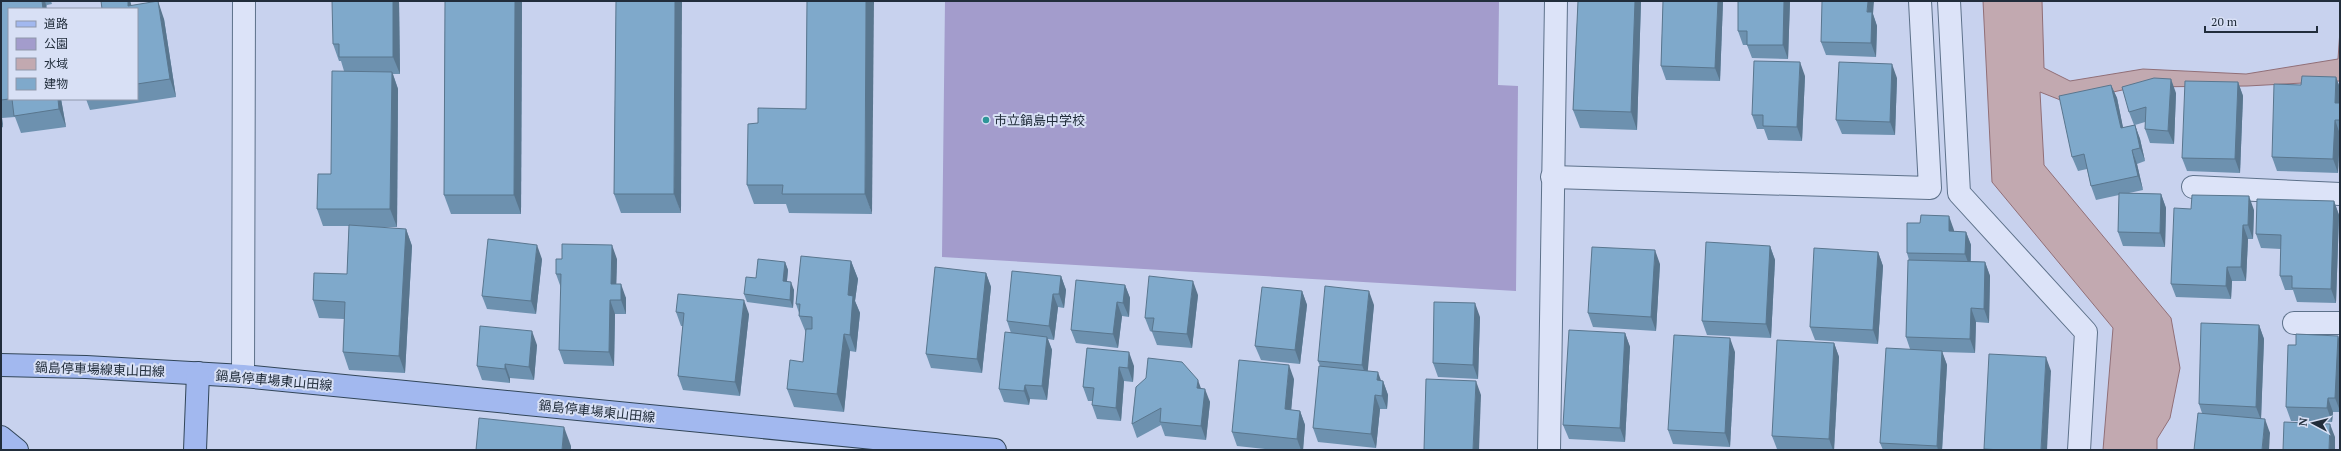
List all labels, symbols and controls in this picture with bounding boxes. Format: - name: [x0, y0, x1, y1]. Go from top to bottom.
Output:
- legend: [8, 8, 138, 100]
- scale bar: [2205, 8, 2317, 34]
- text: 20 m: [2211, 14, 2238, 29]
- text: 道路: [44, 16, 68, 31]
- text: 公園: [44, 36, 68, 51]
- text: 水域: [44, 56, 68, 71]
- text: 建物: [44, 76, 68, 91]
- place label: 市立鍋島中学校: [994, 111, 1085, 129]
- marker: 市立鍋島中学校: [981, 115, 991, 125]
- street label: 鍋島停車場線東山田線: [35, 358, 165, 380]
- street label: 鍋島停車場東山田線: [215, 366, 333, 394]
- street label: 鍋島停車場東山田線: [538, 396, 656, 426]
- north arrow: [2293, 403, 2333, 443]
- text: N: [2296, 416, 2311, 427]

